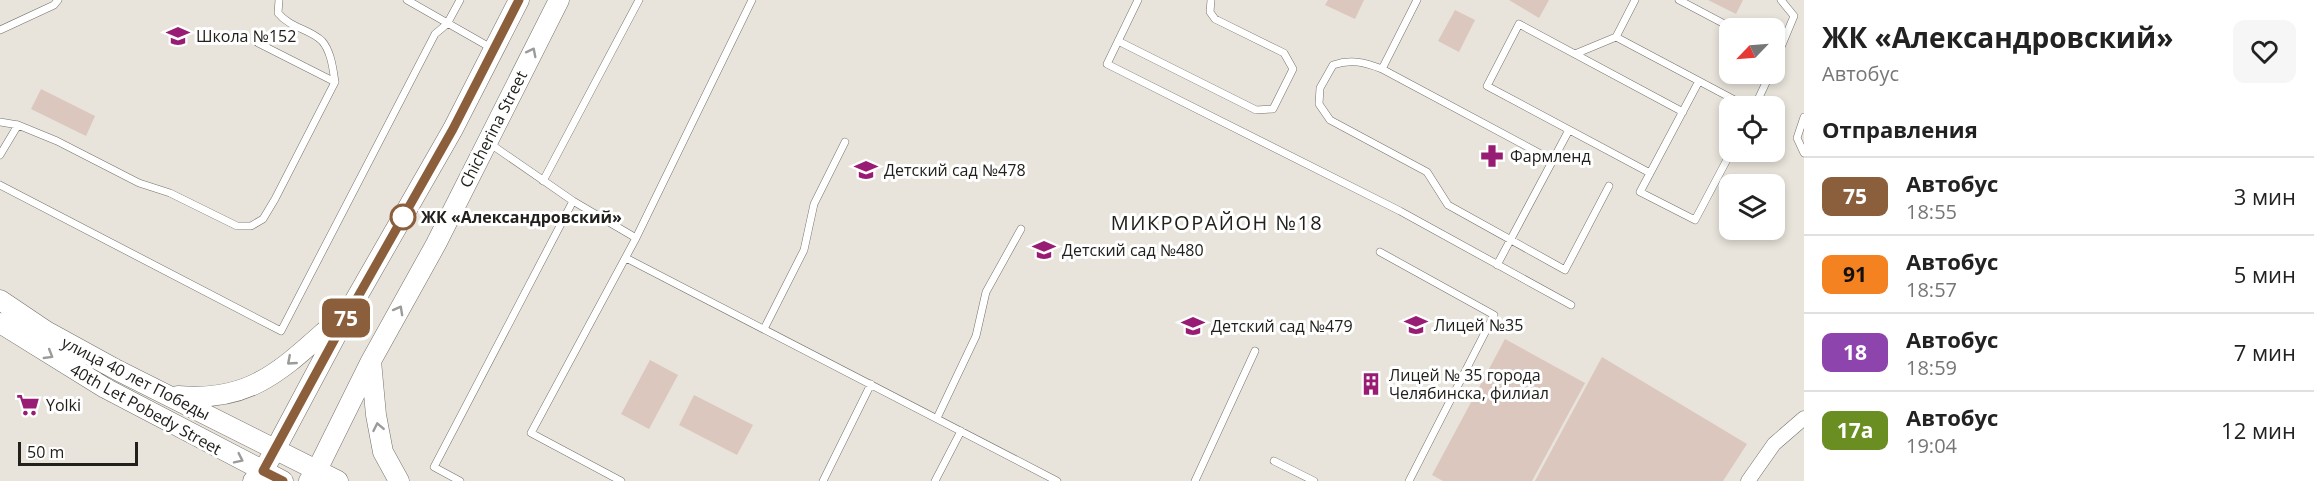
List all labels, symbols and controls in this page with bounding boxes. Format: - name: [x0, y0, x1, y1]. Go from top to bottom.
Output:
- north arrow: [1719, 18, 1785, 84]
- map controls: [1719, 18, 1785, 240]
- text: ЖК «Александровский»: [1822, 18, 2173, 56]
- button: heart: [2233, 20, 2296, 83]
- school or university icon: Школа №152: [165, 23, 191, 49]
- place label: Школа №152: [196, 25, 296, 47]
- one-way arrow: [525, 48, 536, 58]
- text: Автобус: [1822, 60, 1899, 87]
- street label: Chicherina Street: [454, 66, 532, 191]
- button: locate: [1719, 96, 1785, 162]
- text: Отправления: [1822, 114, 1978, 144]
- pharmacy icon: Фармленд: [1479, 143, 1505, 169]
- place label: Фармленд: [1510, 145, 1591, 167]
- school or university icon: Детский сад №478: [853, 157, 879, 183]
- place label: Детский сад №478: [884, 159, 1026, 181]
- text: Автобус: [1906, 168, 1998, 198]
- button: layers: [1719, 174, 1785, 240]
- text: 3 мин: [2234, 181, 2296, 211]
- text: 75: [1843, 182, 1867, 210]
- text: 18:55: [1906, 198, 1957, 225]
- marker: ЖК «Александровский»: [390, 204, 416, 230]
- place label: ЖК «Александровский»: [421, 206, 622, 228]
- district label: МИКРОРАЙОН №18: [1111, 209, 1323, 236]
- school or university icon: Детский сад №480: [1031, 237, 1057, 263]
- place label: Детский сад №480: [1062, 239, 1204, 261]
- text: Автобус: [1906, 246, 1998, 276]
- text: 5 мин: [2234, 259, 2296, 289]
- text: 91: [1843, 260, 1867, 288]
- text: 18:57: [1906, 276, 1957, 303]
- line badge: 75: [319, 298, 373, 338]
- text: 75: [334, 304, 358, 332]
- one-way arrow: [392, 306, 403, 316]
- school or university icon: Лицей №35: [1403, 312, 1429, 338]
- school or university icon: Детский сад №479: [1180, 313, 1206, 339]
- place label: Лицей №35: [1434, 314, 1523, 336]
- place label: Детский сад №479: [1211, 315, 1353, 337]
- text: Автобус: [1906, 324, 1998, 354]
- street label: улица 40 лет Победы: [58, 331, 214, 425]
- text: 7 мин: [2234, 337, 2296, 367]
- text: 18: [1843, 338, 1867, 366]
- one-way arrow: [43, 348, 53, 360]
- one-way arrow: [287, 354, 298, 365]
- text: 18:59: [1906, 354, 1957, 381]
- street label: 40th Let Pobedy Street: [66, 358, 226, 460]
- place label: Лицей № 35 города Челябинска, филиал: [1389, 364, 1549, 404]
- building icon: Лицей № 35 города Челябинска, филиал: [1358, 371, 1384, 397]
- supermarket icon: Yolki: [15, 392, 41, 418]
- place label: Yolki: [46, 394, 81, 416]
- text: Автобус: [1906, 402, 1998, 432]
- text: 12 мин: [2221, 415, 2296, 445]
- text: 17a: [1837, 416, 1873, 444]
- one-way arrow: [372, 423, 385, 433]
- text: 19:04: [1906, 432, 1957, 459]
- scale bar: [18, 439, 138, 466]
- text: 50 m: [27, 441, 64, 463]
- one-way arrow: [232, 451, 243, 463]

